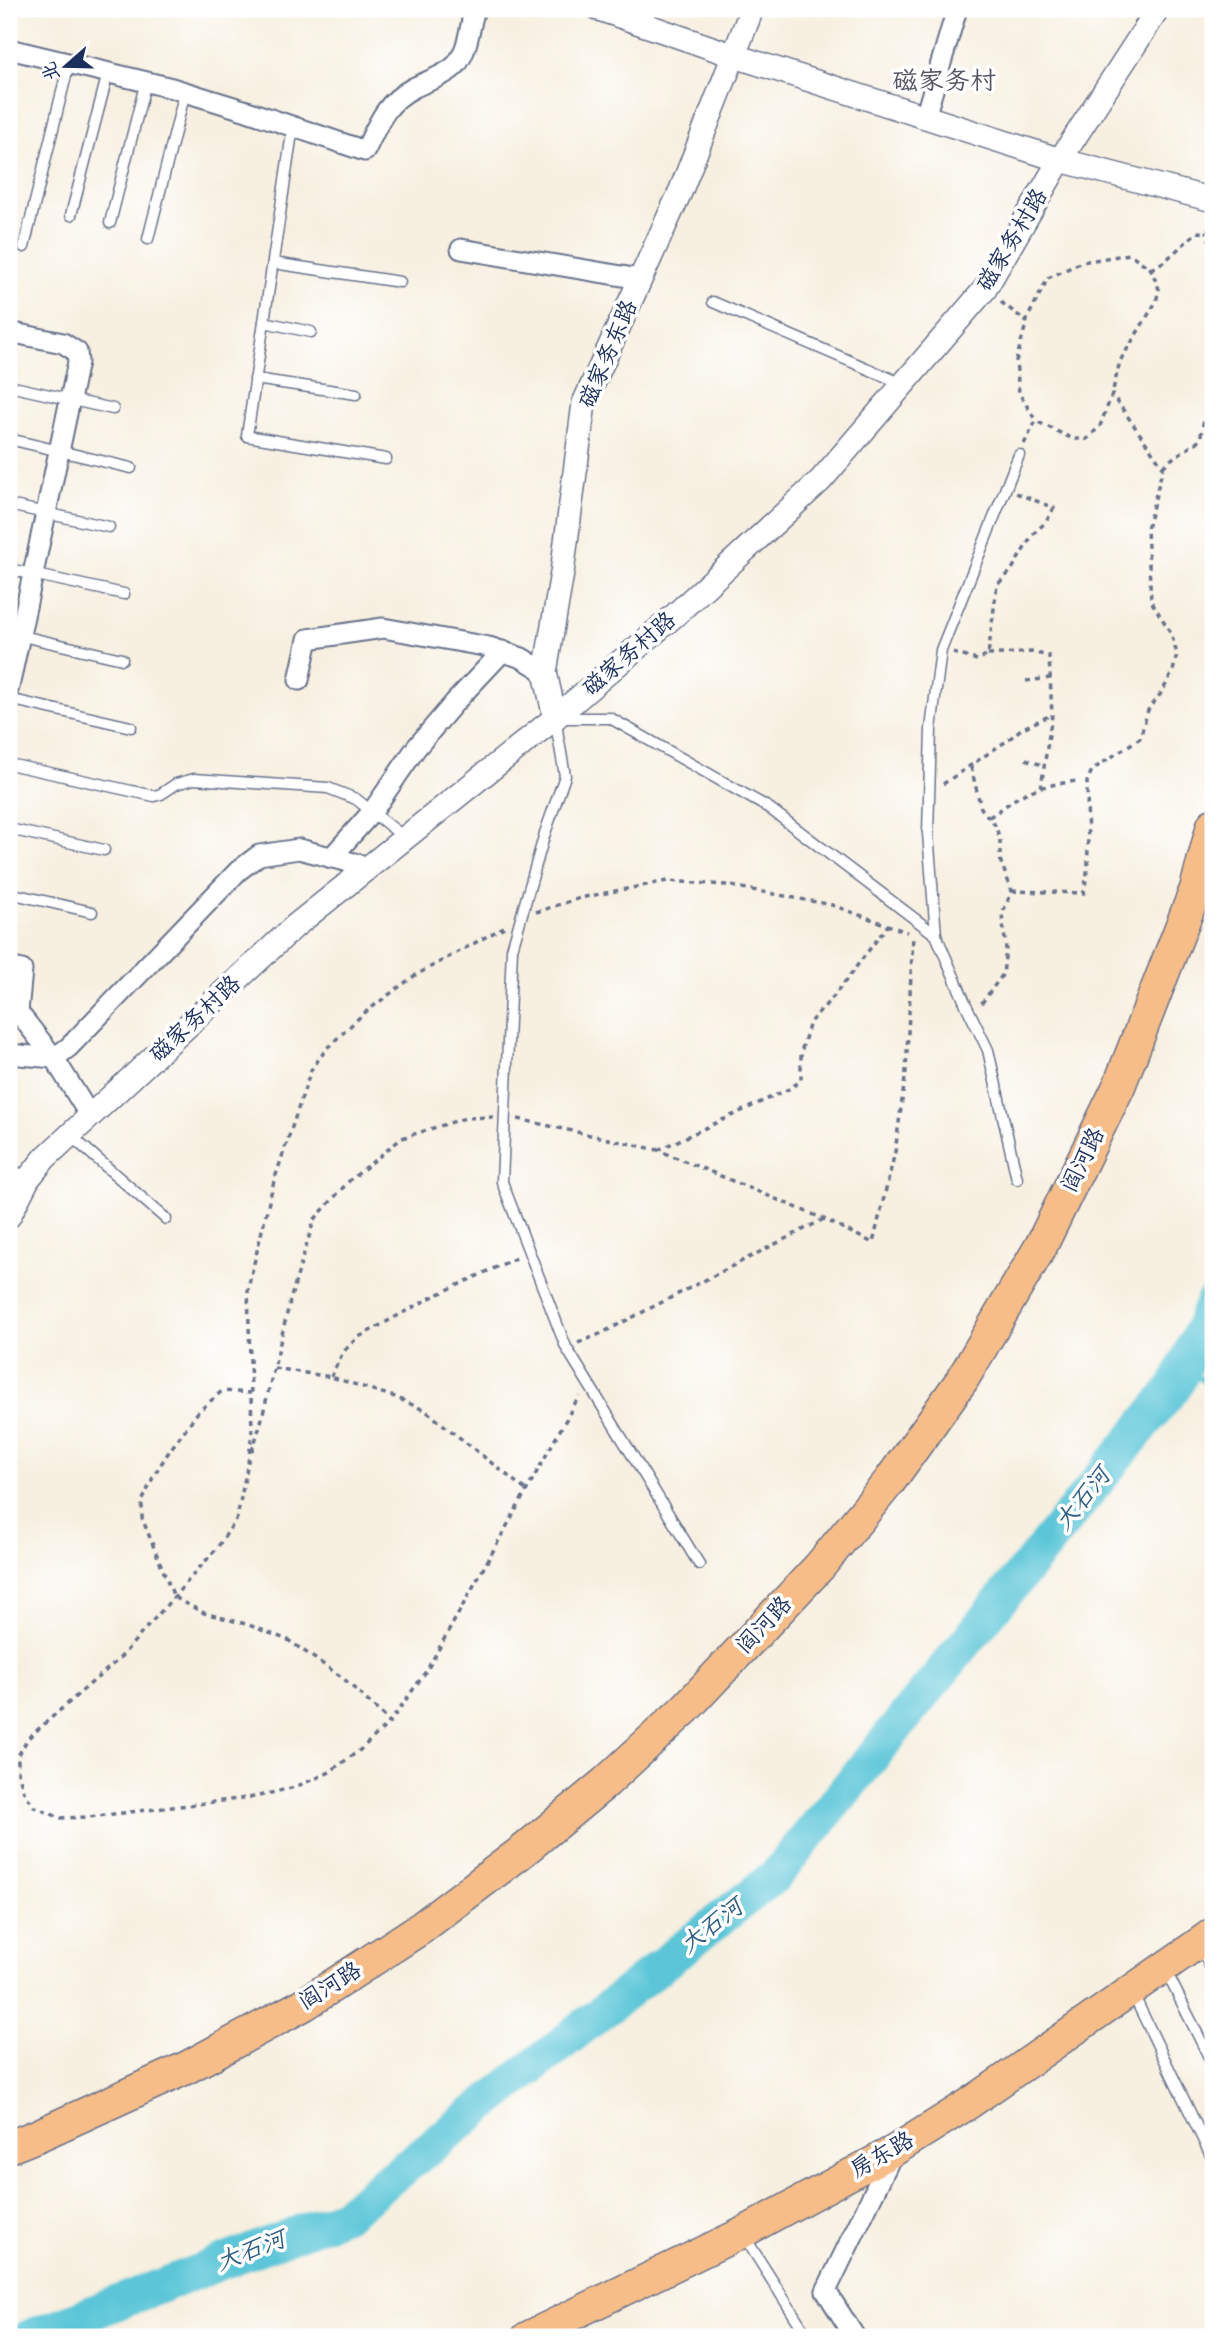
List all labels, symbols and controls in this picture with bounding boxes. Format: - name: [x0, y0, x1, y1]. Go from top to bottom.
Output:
- north arrow: [32, 32, 102, 102]
- text: 北: [35, 58, 67, 85]
- district label: 磁家务村: [892, 63, 996, 99]
- street label: 磁家务村路: [969, 182, 1055, 298]
- street label: 磁家务东路: [571, 295, 645, 413]
- street label: 磁家务村路: [575, 604, 683, 704]
- street label: 磁家务村路: [142, 968, 248, 1070]
- street label: 阎河路: [1053, 1122, 1113, 1198]
- water label: 大石河: [1047, 1457, 1121, 1538]
- street label: 阎河路: [729, 1589, 799, 1661]
- water label: 大石河: [673, 1888, 754, 1962]
- street label: 阎河路: [292, 1954, 368, 2018]
- street label: 房东路: [844, 2124, 920, 2186]
- water label: 大石河: [211, 2221, 294, 2280]

